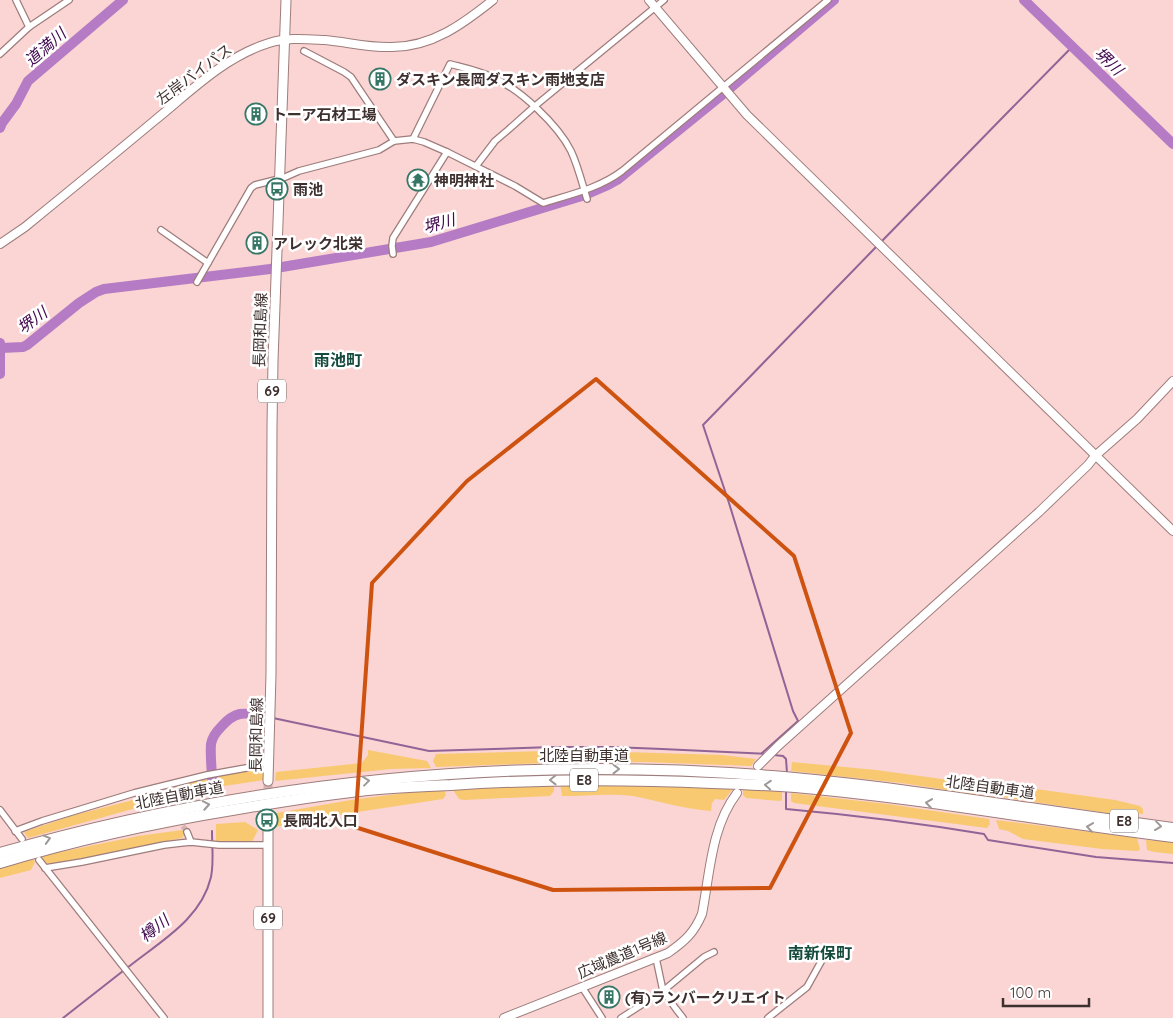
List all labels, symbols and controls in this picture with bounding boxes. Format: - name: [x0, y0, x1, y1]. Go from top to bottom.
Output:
- water label: 道満川: [20, 22, 71, 70]
- street label: 左岸バイパス: [152, 39, 236, 109]
- water label: 堺川: [1091, 43, 1129, 81]
- building icon: ダスキン長岡ダスキン雨地支店: [368, 67, 392, 91]
- place label: ダスキン長岡ダスキン雨地支店: [396, 70, 605, 89]
- building icon: トーア石材工場: [244, 102, 268, 126]
- place label: トーア石材工場: [272, 105, 376, 124]
- temple icon: 神明神社: [406, 168, 430, 192]
- place label: 神明神社: [433, 171, 494, 190]
- bus stop icon: 雨池: [265, 177, 289, 201]
- place label: 雨池: [293, 180, 323, 199]
- water label: 堺川: [421, 209, 459, 237]
- building icon: アレック北栄: [245, 231, 269, 255]
- place label: アレック北栄: [273, 234, 363, 253]
- street label: 長岡和島線: [249, 292, 271, 368]
- water label: 堺川: [13, 301, 52, 337]
- district label: 雨池町: [314, 350, 362, 370]
- road number: 69: [258, 380, 286, 402]
- street label: 長岡和島線: [246, 697, 266, 773]
- street label: 北陸自動車道: [539, 746, 629, 765]
- one-way arrow: [612, 764, 620, 774]
- road number: E8: [570, 768, 598, 792]
- street label: 北陸自動車道: [944, 771, 1036, 803]
- one-way arrow: [549, 775, 556, 785]
- one-way arrow: [363, 776, 371, 787]
- street label: 北陸自動車道: [133, 777, 225, 813]
- one-way arrow: [763, 780, 771, 791]
- one-way arrow: [925, 798, 933, 809]
- one-way arrow: [201, 800, 210, 810]
- bus stop icon: 長岡北入口: [255, 808, 279, 832]
- road number: E8: [1110, 809, 1138, 832]
- place label: 長岡北入口: [283, 811, 358, 830]
- one-way arrow: [1155, 820, 1163, 831]
- one-way arrow: [1086, 822, 1094, 832]
- one-way arrow: [42, 835, 50, 845]
- road number: 69: [254, 906, 282, 930]
- water label: 樽川: [135, 909, 174, 946]
- street label: 広域農道1号線: [574, 928, 670, 982]
- district label: 南新保町: [788, 943, 852, 963]
- scale bar: [1003, 976, 1089, 1008]
- text: 100 m: [1010, 983, 1051, 1002]
- building icon: (有)ランバークリエイト: [597, 985, 621, 1009]
- place label: (有)ランバークリエイト: [625, 988, 786, 1007]

